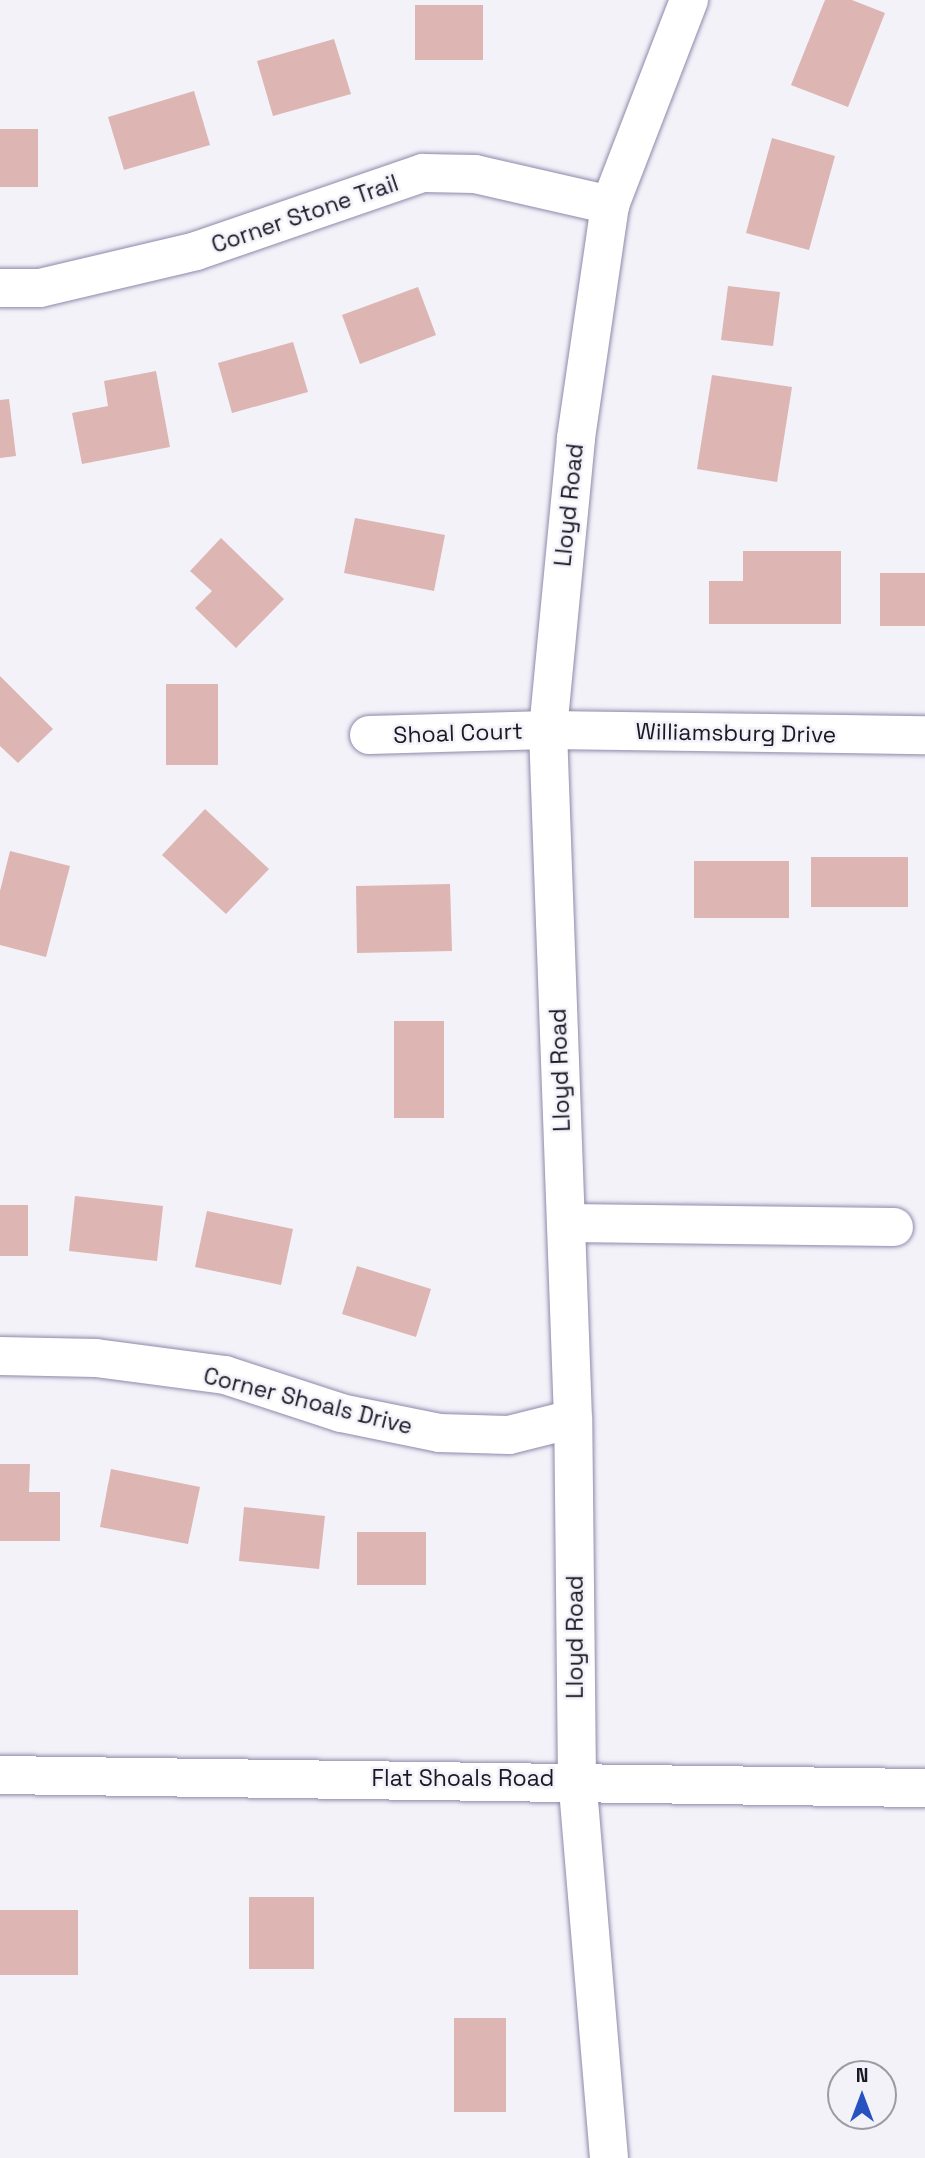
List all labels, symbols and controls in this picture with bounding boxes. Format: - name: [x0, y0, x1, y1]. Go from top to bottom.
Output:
- street label: Corner Stone Trail: [208, 169, 402, 259]
- street label: Lloyd Road: [549, 442, 589, 568]
- street label: Shoal Court: [393, 717, 523, 749]
- street label: Williamsburg Drive: [635, 717, 837, 749]
- street label: Lloyd Road: [544, 1008, 576, 1132]
- street label: Corner Shoals Drive: [201, 1362, 415, 1440]
- street label: Lloyd Road: [561, 1575, 589, 1699]
- street label: Flat Shoals Road: [372, 1764, 554, 1792]
- north arrow: [827, 2060, 897, 2130]
- text: N: [856, 2063, 868, 2088]

